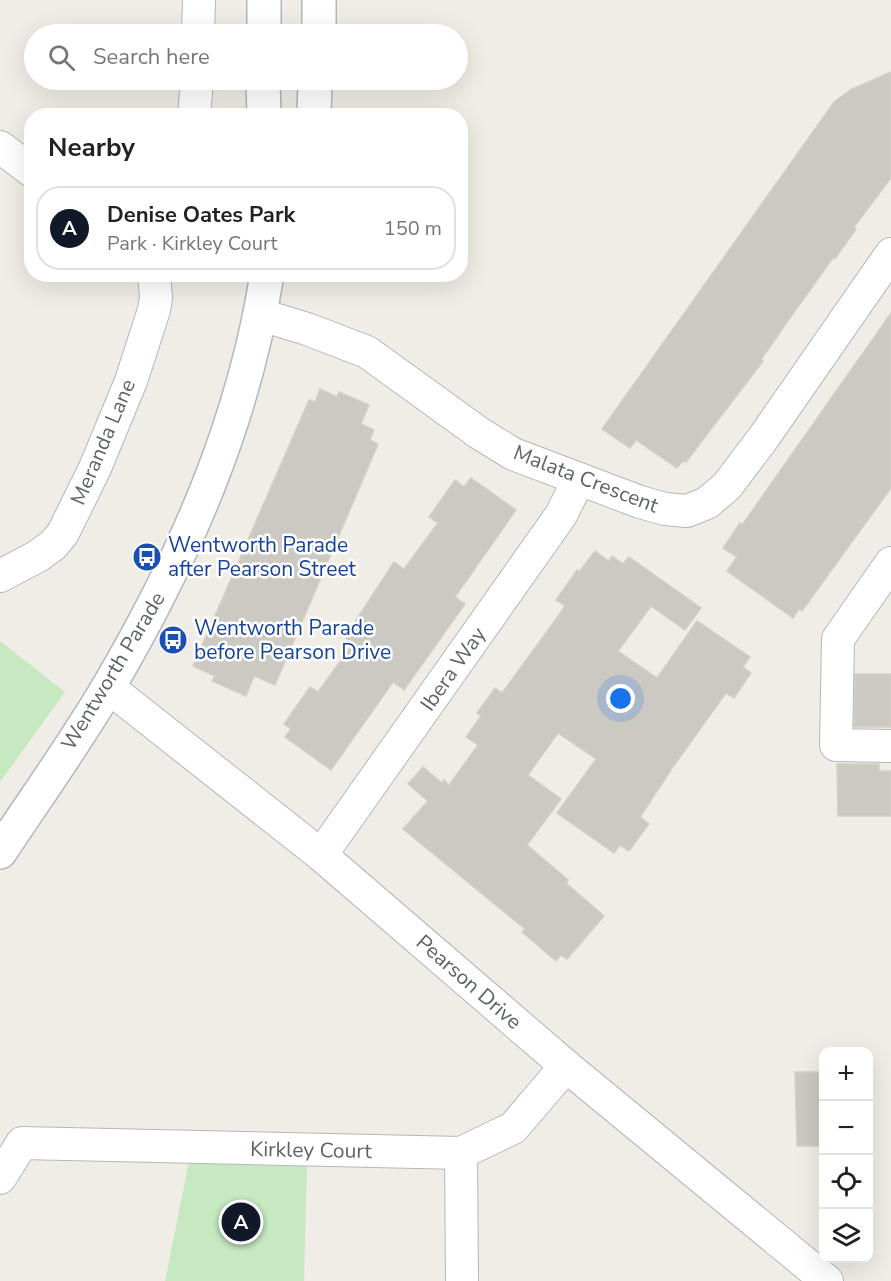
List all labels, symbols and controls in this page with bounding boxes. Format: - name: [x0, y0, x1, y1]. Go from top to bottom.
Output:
- search box: [24, 24, 468, 90]
- icon: search: [45, 41, 78, 74]
- text: Search here: [93, 42, 210, 72]
- text: Nearby: [48, 130, 135, 165]
- text: Denise Oates Park: [107, 200, 295, 230]
- text: A: [62, 215, 77, 242]
- text: 150 m: [384, 215, 442, 242]
- text: Park · Kirkley Court: [107, 230, 278, 257]
- street label: Meranda Lane: [64, 375, 142, 509]
- street label: Malata Crescent: [510, 439, 663, 520]
- place label: Wentworth Parade after Pearson Street: [168, 531, 357, 583]
- bus stop icon: Wentworth Parade after Pearson Street: [131, 541, 163, 573]
- street label: Wentworth Parade: [55, 587, 171, 755]
- place label: Wentworth Parade before Pearson Drive: [194, 614, 391, 666]
- street label: Ibera Way: [414, 621, 492, 717]
- bus stop icon: Wentworth Parade before Pearson Drive: [157, 624, 189, 656]
- your location: [606, 684, 635, 713]
- street label: Pearson Drive: [410, 928, 528, 1036]
- map controls: [819, 1047, 873, 1263]
- button: +: [819, 1047, 873, 1101]
- button: −: [819, 1101, 873, 1155]
- street label: Kirkley Court: [250, 1135, 373, 1165]
- button: locate: [819, 1155, 873, 1209]
- pin: A: [222, 1200, 260, 1244]
- button: layers: [819, 1209, 873, 1263]

